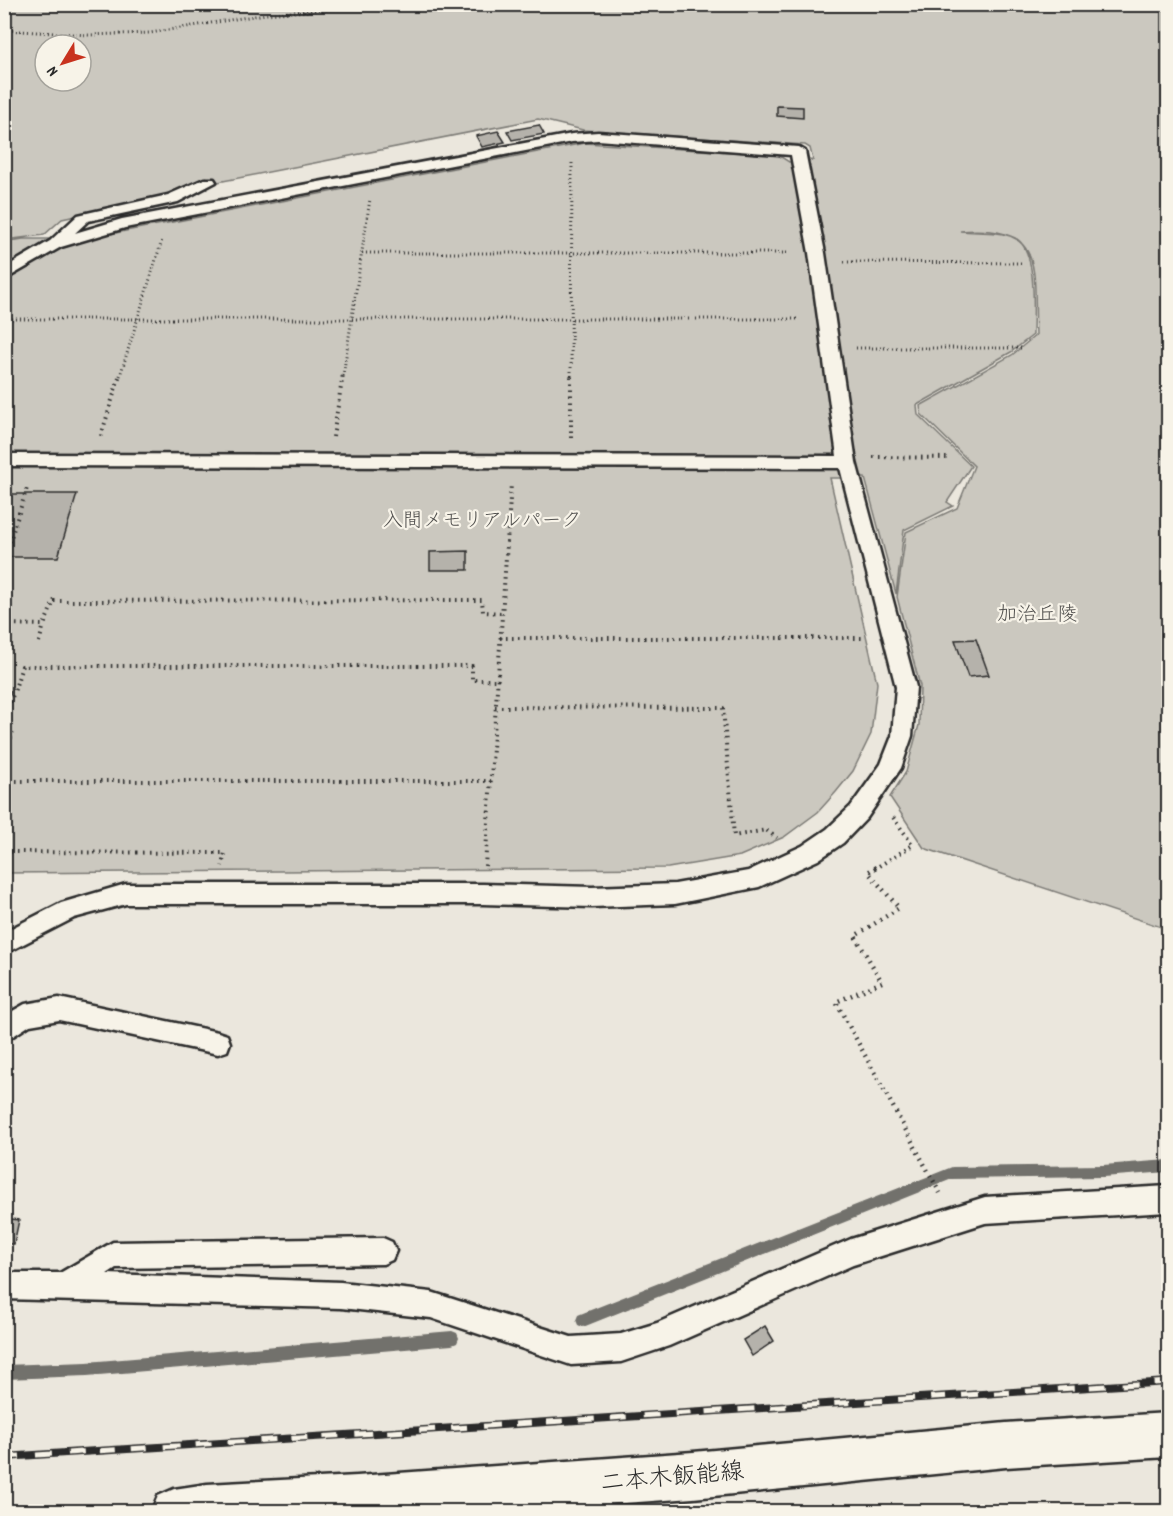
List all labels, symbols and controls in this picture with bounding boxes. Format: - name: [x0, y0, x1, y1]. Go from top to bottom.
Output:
- north arrow: [33, 33, 93, 93]
- text: N: [42, 60, 65, 81]
- park label: 入間メモリアルパーク: [383, 508, 581, 536]
- park label: 加治丘陵: [997, 602, 1077, 630]
- street label: 二本木飯能線: [599, 1456, 745, 1502]

